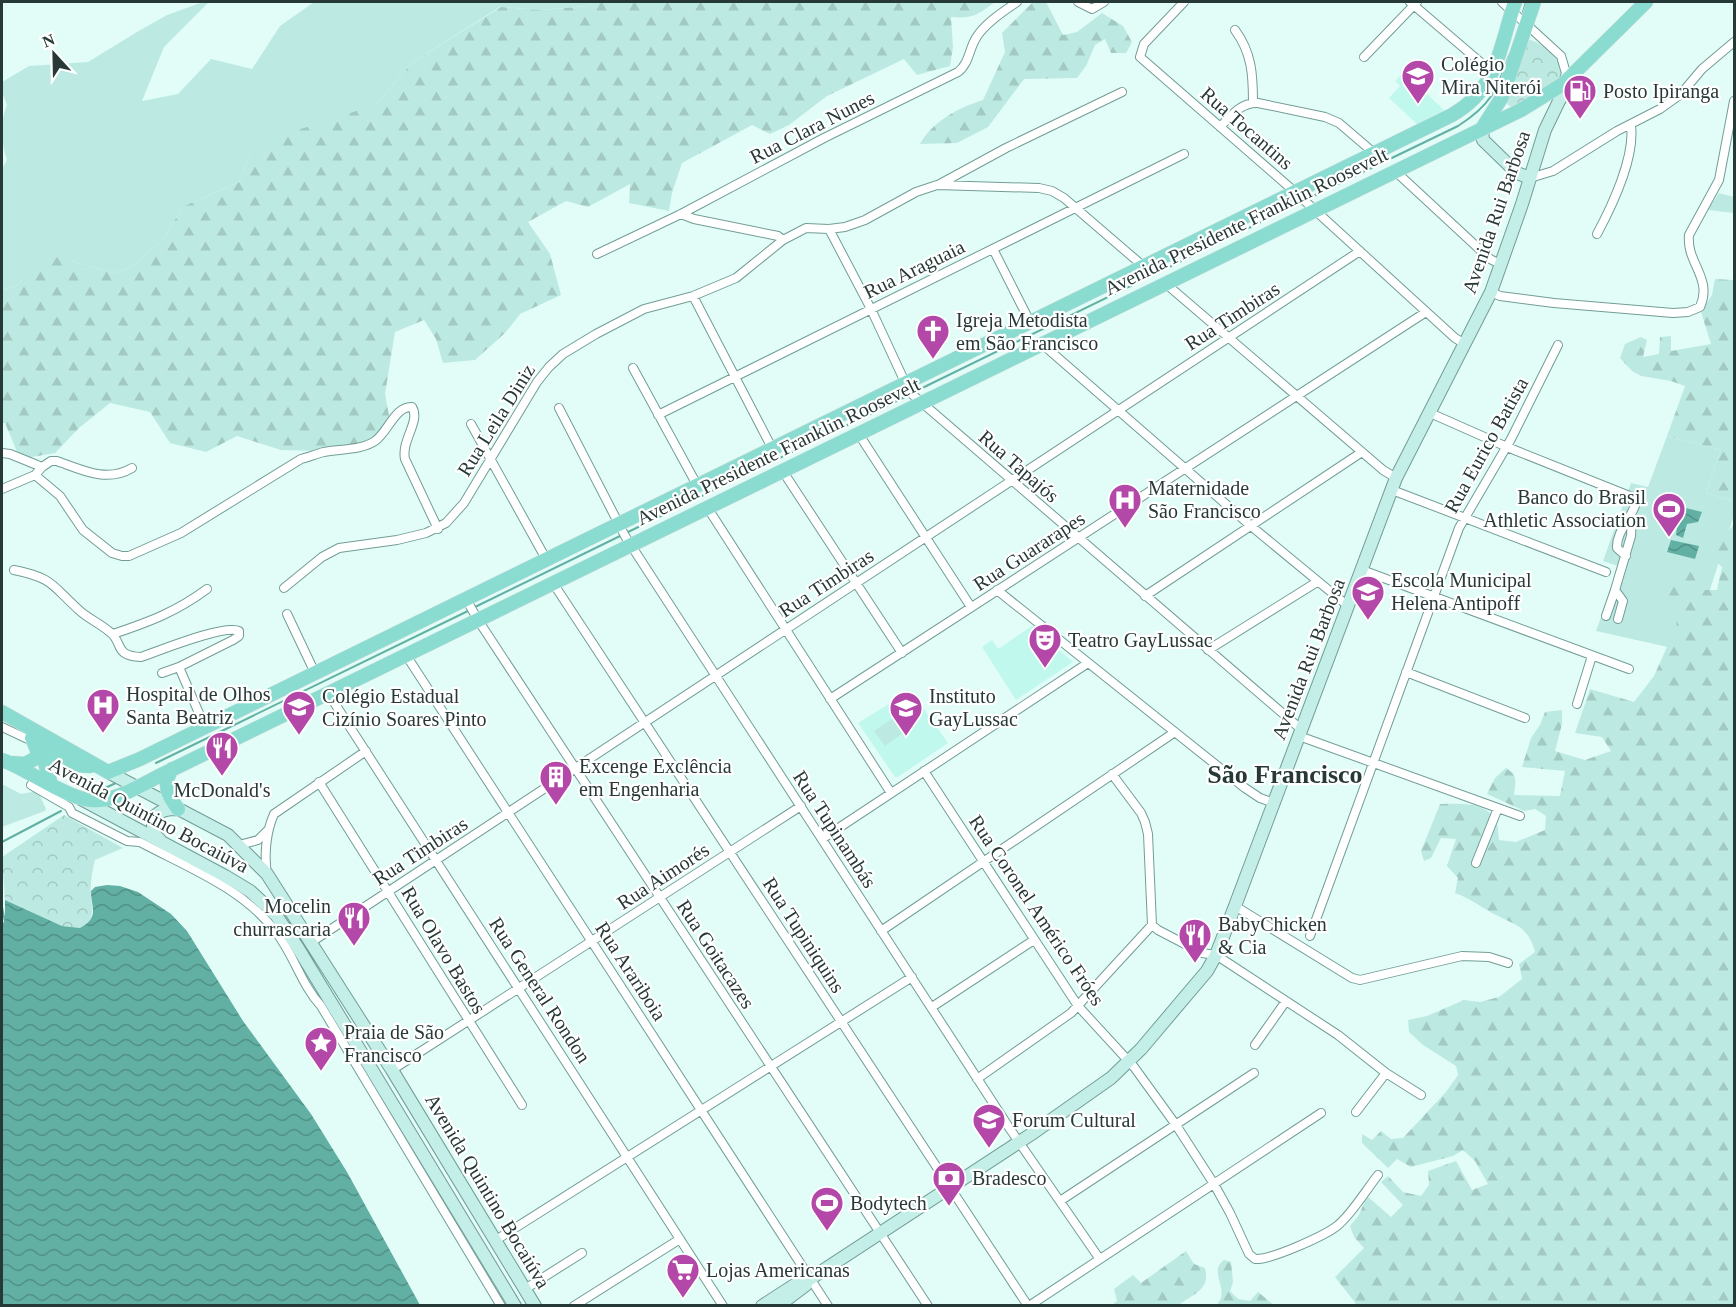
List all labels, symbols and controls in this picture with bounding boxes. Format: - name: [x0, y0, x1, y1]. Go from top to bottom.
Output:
- north arrow: [24, 24, 84, 84]
- text: N: [40, 30, 58, 51]
- place label: Colégio Mira Niterói: [1441, 53, 1542, 98]
- school or university icon: Colégio Mira Niterói: [1400, 58, 1436, 105]
- fuel station icon: Posto Ipiranga: [1562, 73, 1598, 120]
- place label: Posto Ipiranga: [1603, 80, 1719, 103]
- street label: Rua Tocantins: [1197, 82, 1298, 174]
- street label: Rua Clara Nunes: [746, 86, 878, 168]
- street label: Avenida Rui Barbosa: [1458, 128, 1534, 296]
- street label: Avenida Presidente Franklin Roosevelt: [1101, 142, 1392, 299]
- street label: Rua Araguaia: [860, 235, 969, 304]
- street label: Rua Timbiras: [1181, 277, 1284, 355]
- place label: Igreja Metodista em São Francisco: [956, 309, 1098, 354]
- church icon: Igreja Metodista em São Francisco: [915, 313, 951, 360]
- street label: Rua Leila Diniz: [453, 360, 539, 480]
- street label: Avenida Presidente Franklin Roosevelt: [633, 372, 924, 529]
- street label: Rua Eurico Batista: [1440, 373, 1532, 516]
- street label: Rua Tapajós: [974, 425, 1064, 508]
- place label: Maternidade São Francisco: [1148, 477, 1261, 522]
- hospital icon: Maternidade São Francisco: [1107, 482, 1143, 529]
- place label: Banco do Brasil Athletic Association: [1483, 486, 1646, 531]
- sports icon: Banco do Brasil Athletic Association: [1651, 491, 1687, 538]
- street label: Rua Guararapes: [969, 507, 1090, 596]
- street label: Rua Timbiras: [775, 544, 878, 622]
- place label: Escola Municipal Helena Antipoff: [1391, 569, 1532, 615]
- school or university icon: Escola Municipal Helena Antipoff: [1350, 574, 1386, 621]
- street label: Avenida Rui Barbosa: [1267, 575, 1349, 743]
- theatre icon: Teatro GayLussac: [1027, 622, 1063, 669]
- place label: Teatro GayLussac: [1068, 629, 1213, 652]
- place label: Hospital de Olhos Santa Beatriz: [126, 683, 271, 728]
- place label: Colégio Estadual Cizínio Soares Pinto: [322, 685, 486, 730]
- place label: Instituto GayLussac: [929, 685, 1018, 731]
- hospital icon: Hospital de Olhos Santa Beatriz: [85, 687, 121, 734]
- school or university icon: Colégio Estadual Cizínio Soares Pinto: [281, 689, 317, 736]
- school or university icon: Instituto GayLussac: [888, 690, 924, 737]
- restaurant icon: McDonald's: [204, 730, 240, 777]
- street label: Avenida Quintino Bocaiúva: [45, 753, 253, 877]
- place label: Excenge Exclência em Engenharia: [579, 755, 732, 801]
- building icon: Excenge Exclência em Engenharia: [538, 759, 574, 806]
- district label: São Francisco: [1207, 760, 1363, 789]
- street label: Rua Tupinambás: [788, 766, 881, 892]
- place label: McDonald's: [174, 779, 271, 801]
- street label: Rua Coronel Américo Fróes: [965, 811, 1109, 1010]
- street label: Rua Timbiras: [369, 812, 472, 890]
- street label: Rua Aimorés: [613, 838, 713, 914]
- street label: Rua Tupiniquins: [758, 873, 850, 997]
- street label: Rua Olavo Bastos: [397, 882, 491, 1018]
- place label: Mocelin churrascaria: [233, 895, 331, 940]
- street label: Rua Goitacazes: [673, 896, 759, 1013]
- restaurant icon: Mocelin churrascaria: [336, 900, 372, 947]
- street label: Rua General Rondon: [485, 913, 595, 1067]
- place label: BabyChicken & Cia: [1218, 913, 1327, 958]
- restaurant icon: BabyChicken & Cia: [1177, 917, 1213, 964]
- street label: Rua Arariboia: [591, 918, 671, 1024]
- place label: Praia de São Francisco: [344, 1021, 444, 1066]
- place icon: Praia de São Francisco: [303, 1025, 339, 1072]
- street label: Avenida Quintino Bocaiúva: [421, 1090, 555, 1292]
- school or university icon: Forum Cultural: [971, 1102, 1007, 1149]
- place label: Forum Cultural: [1012, 1109, 1136, 1131]
- bank icon: Bradesco: [931, 1160, 967, 1207]
- place label: Bradesco: [972, 1167, 1046, 1189]
- sports icon: Bodytech: [809, 1185, 845, 1232]
- place label: Bodytech: [850, 1192, 927, 1215]
- supermarket icon: Lojas Americanas: [665, 1252, 701, 1299]
- place label: Lojas Americanas: [706, 1259, 850, 1282]

